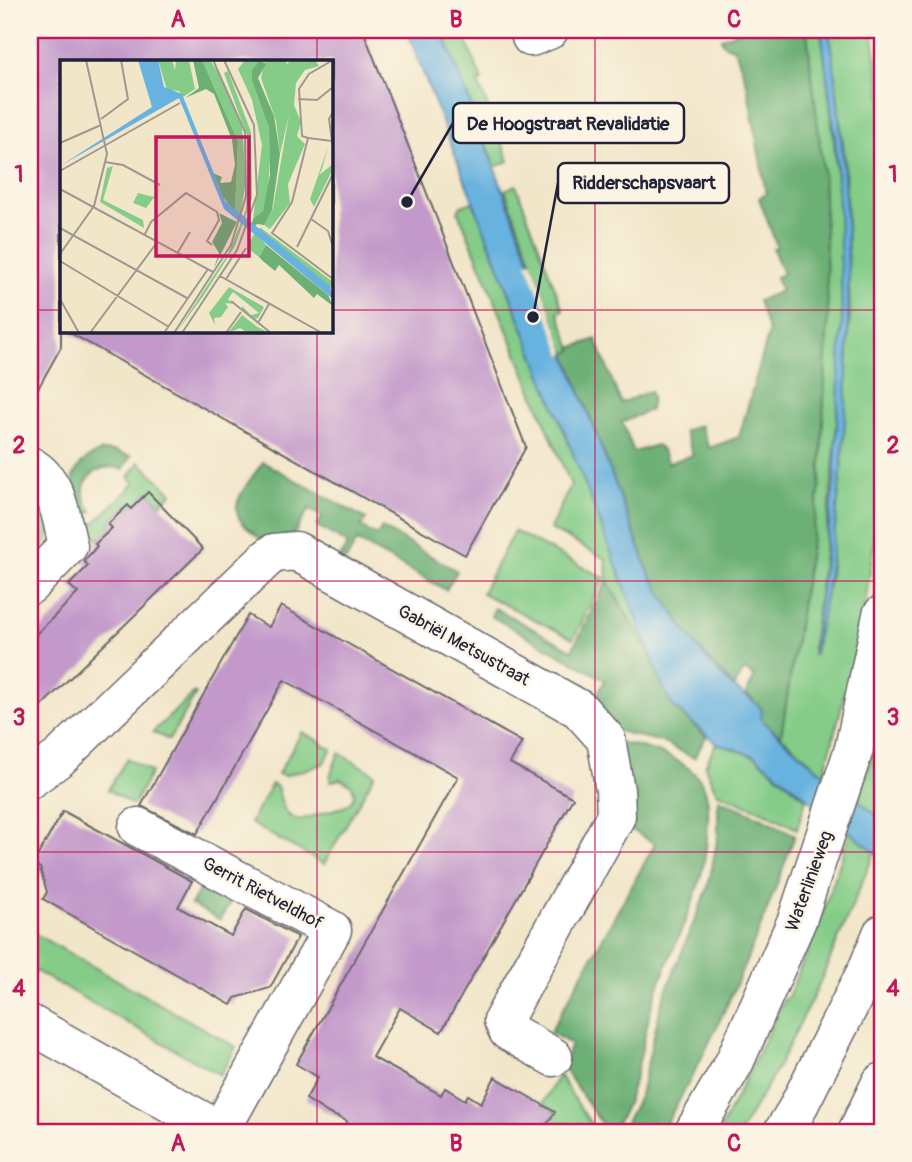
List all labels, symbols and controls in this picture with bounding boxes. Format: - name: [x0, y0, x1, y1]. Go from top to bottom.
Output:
- text: A: [171, 5, 186, 34]
- text: B: [449, 5, 463, 34]
- text: C: [727, 5, 741, 34]
- inset map: [60, 60, 332, 332]
- callout: De Hoogstraat Revalidatie: [453, 103, 684, 143]
- text: De Hoogstraat Revalidatie: [467, 112, 670, 136]
- text: 1: [15, 160, 24, 189]
- text: 1: [889, 160, 898, 189]
- callout: Ridderschapsvaart: [558, 163, 729, 203]
- text: Ridderschapsvaart: [572, 171, 717, 195]
- text: 2: [13, 431, 26, 460]
- text: 2: [887, 431, 900, 460]
- street label: Gabriël Metsustraat: [394, 600, 535, 692]
- text: 3: [13, 703, 25, 732]
- text: 3: [887, 703, 899, 732]
- street label: Waterlinieweg: [781, 828, 838, 935]
- street label: Gerrit Rietveldhof: [199, 852, 328, 935]
- text: 4: [12, 974, 26, 1003]
- text: 4: [886, 974, 900, 1003]
- text: A: [171, 1129, 186, 1158]
- text: B: [449, 1129, 463, 1158]
- text: C: [727, 1129, 741, 1158]

